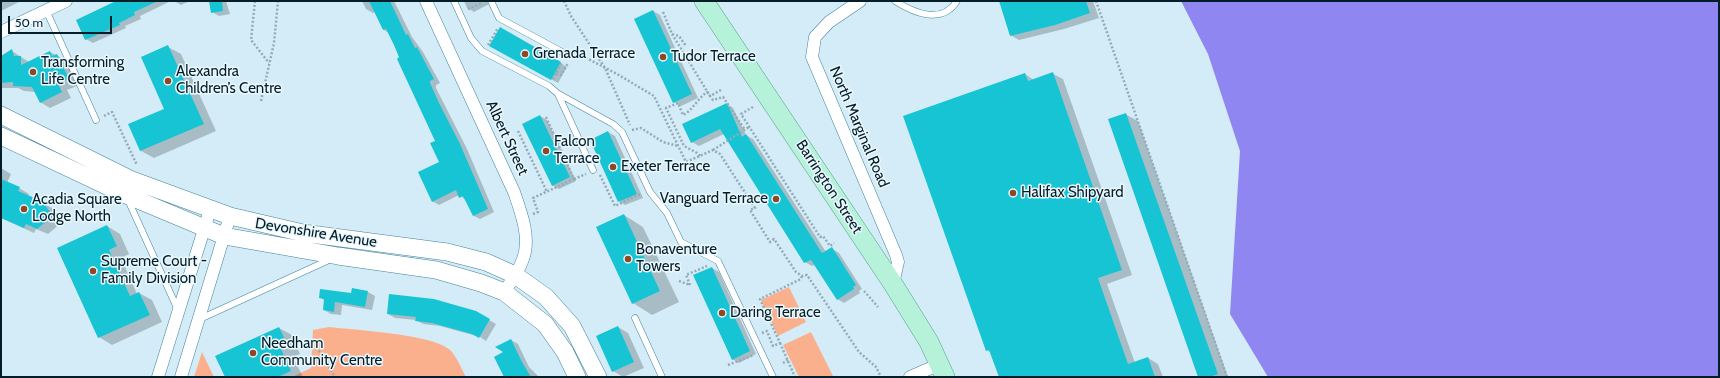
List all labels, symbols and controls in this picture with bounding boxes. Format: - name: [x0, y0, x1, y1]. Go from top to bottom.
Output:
- scale bar: [10, 8, 114, 34]
- text: 50 m: [15, 15, 43, 30]
- place label: Grenada Terrace: [533, 45, 635, 63]
- place label: Tudor Terrace: [671, 48, 756, 66]
- marker: Grenada Terrace: [520, 49, 530, 59]
- marker: Tudor Terrace: [658, 52, 668, 62]
- place label: Transforming Life Centre: [41, 54, 124, 89]
- place label: Alexandra Children’s Centre: [176, 63, 281, 98]
- street label: North Marginal Road: [825, 64, 893, 190]
- marker: Transforming Life Centre: [28, 67, 38, 77]
- marker: Alexandra Children’s Centre: [163, 76, 173, 86]
- street label: Albert Street: [482, 98, 532, 178]
- place label: Falcon Terrace: [554, 133, 599, 168]
- street label: Barrington Street: [792, 137, 866, 237]
- marker: Falcon Terrace: [541, 146, 551, 156]
- place label: Exeter Terrace: [621, 158, 710, 176]
- marker: Exeter Terrace: [608, 162, 618, 172]
- place label: Halifax Shipyard: [1021, 184, 1124, 202]
- marker: Halifax Shipyard: [1008, 188, 1018, 198]
- place label: Vanguard Terrace: [660, 190, 768, 208]
- place label: Acadia Square Lodge North: [32, 191, 122, 226]
- marker: Vanguard Terrace: [771, 194, 781, 204]
- marker: Acadia Square Lodge North: [19, 204, 29, 214]
- street label: Devonshire Avenue: [254, 214, 378, 252]
- place label: Bonaventure Towers: [636, 241, 717, 276]
- place label: Supreme Court - Family Division: [101, 253, 207, 288]
- marker: Bonaventure Towers: [623, 254, 633, 264]
- marker: Supreme Court - Family Division: [88, 266, 98, 276]
- place label: Daring Terrace: [730, 304, 821, 322]
- marker: Daring Terrace: [717, 308, 727, 318]
- place label: Needham Community Centre: [261, 335, 382, 370]
- marker: Needham Community Centre: [248, 348, 258, 358]

